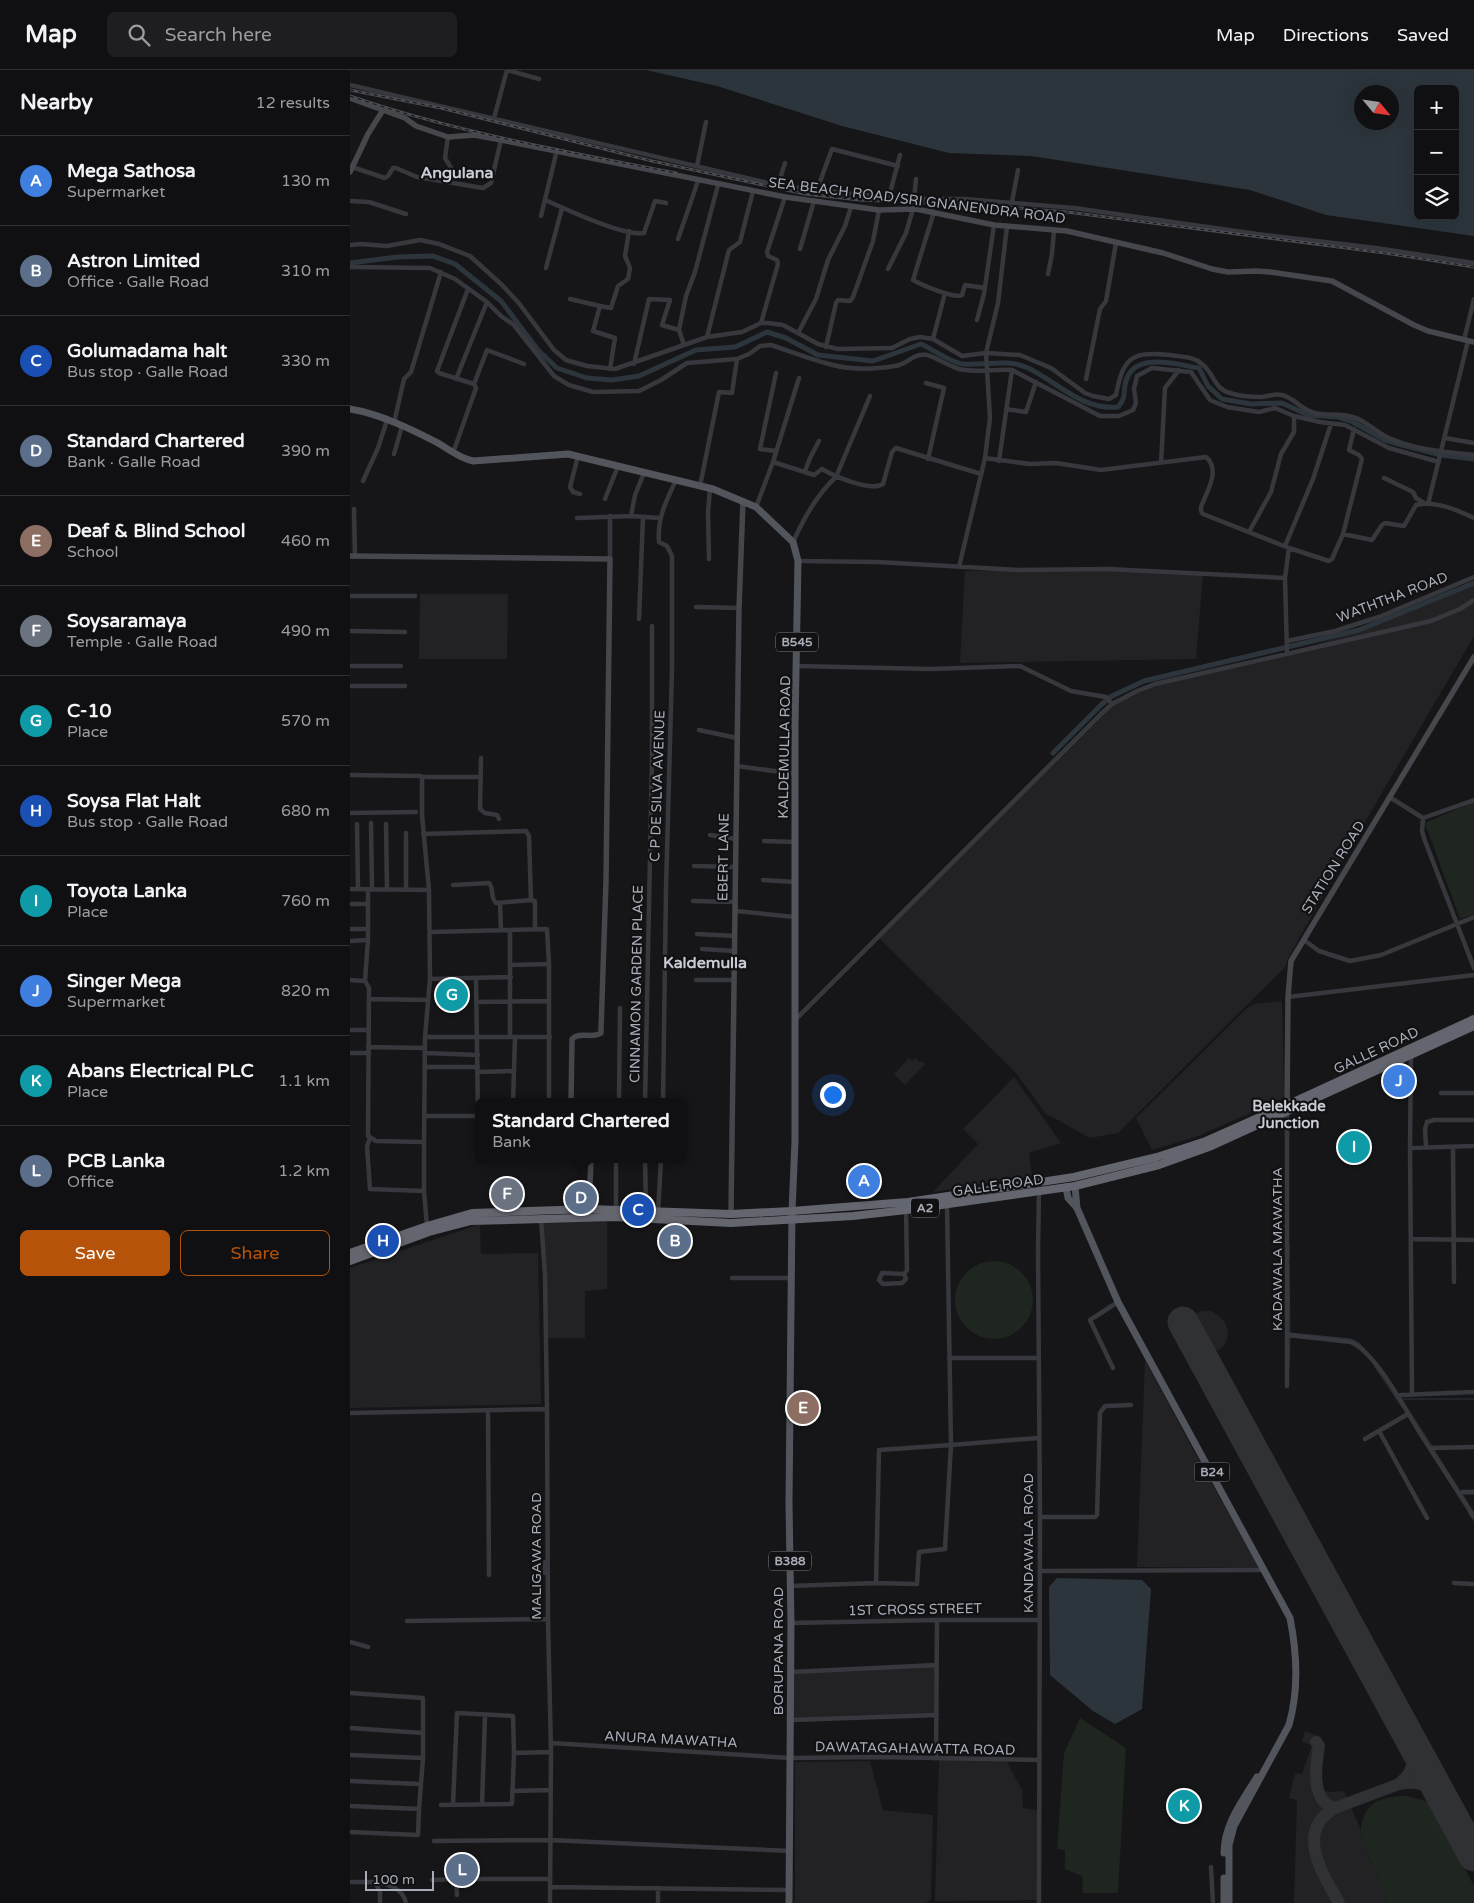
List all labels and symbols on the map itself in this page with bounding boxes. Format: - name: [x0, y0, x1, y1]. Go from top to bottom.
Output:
- north arrow: [1354, 85, 1399, 130]
- district label: Angulana: [420, 163, 494, 183]
- street label: SEA BEACH ROAD/SRI GNANENDRA ROAD: [767, 174, 1066, 227]
- street label: WATHTHA ROAD: [1334, 568, 1450, 627]
- road number: B545: [776, 632, 818, 652]
- street label: KALDEMULLA ROAD: [775, 675, 794, 819]
- street label: C P DE SILVA AVENUE: [646, 710, 669, 862]
- street label: EBERT LANE: [714, 813, 733, 901]
- street label: STATION ROAD: [1298, 818, 1369, 917]
- street label: CINNAMON GARDEN PLACE: [626, 885, 647, 1083]
- district label: Kaldemulla: [663, 953, 747, 973]
- pin: G: [436, 976, 468, 1014]
- street label: GALLE ROAD: [1331, 1023, 1421, 1078]
- pin: J: [1383, 1062, 1415, 1100]
- your location: [820, 1082, 846, 1108]
- district label: Belekkade Junction: [1252, 1097, 1326, 1132]
- pin: I: [1338, 1128, 1370, 1166]
- pin: A: [848, 1162, 880, 1200]
- street label: KADAWALA MAWATHA: [1269, 1167, 1286, 1331]
- street label: GALLE ROAD: [951, 1171, 1045, 1200]
- pin: F: [491, 1175, 523, 1213]
- pin: D: [565, 1179, 597, 1217]
- pin: C: [622, 1191, 654, 1229]
- road number: A2: [911, 1198, 939, 1218]
- pin: H: [367, 1222, 399, 1260]
- pin: B: [659, 1222, 691, 1260]
- pin: E: [787, 1389, 819, 1427]
- road number: B24: [1194, 1462, 1230, 1481]
- street label: KANDAWALA ROAD: [1020, 1473, 1037, 1613]
- street label: MALIGAWA ROAD: [528, 1492, 545, 1620]
- road number: B388: [769, 1552, 811, 1570]
- street label: BORUPANA ROAD: [770, 1587, 787, 1715]
- street label: 1ST CROSS STREET: [848, 1600, 983, 1619]
- street label: ANURA MAWATHA: [604, 1728, 738, 1751]
- street label: DAWATAGAHAWATTA ROAD: [815, 1738, 1015, 1759]
- pin: K: [1168, 1787, 1200, 1825]
- pin: L: [446, 1851, 478, 1889]
- scale bar: [365, 1868, 434, 1891]

